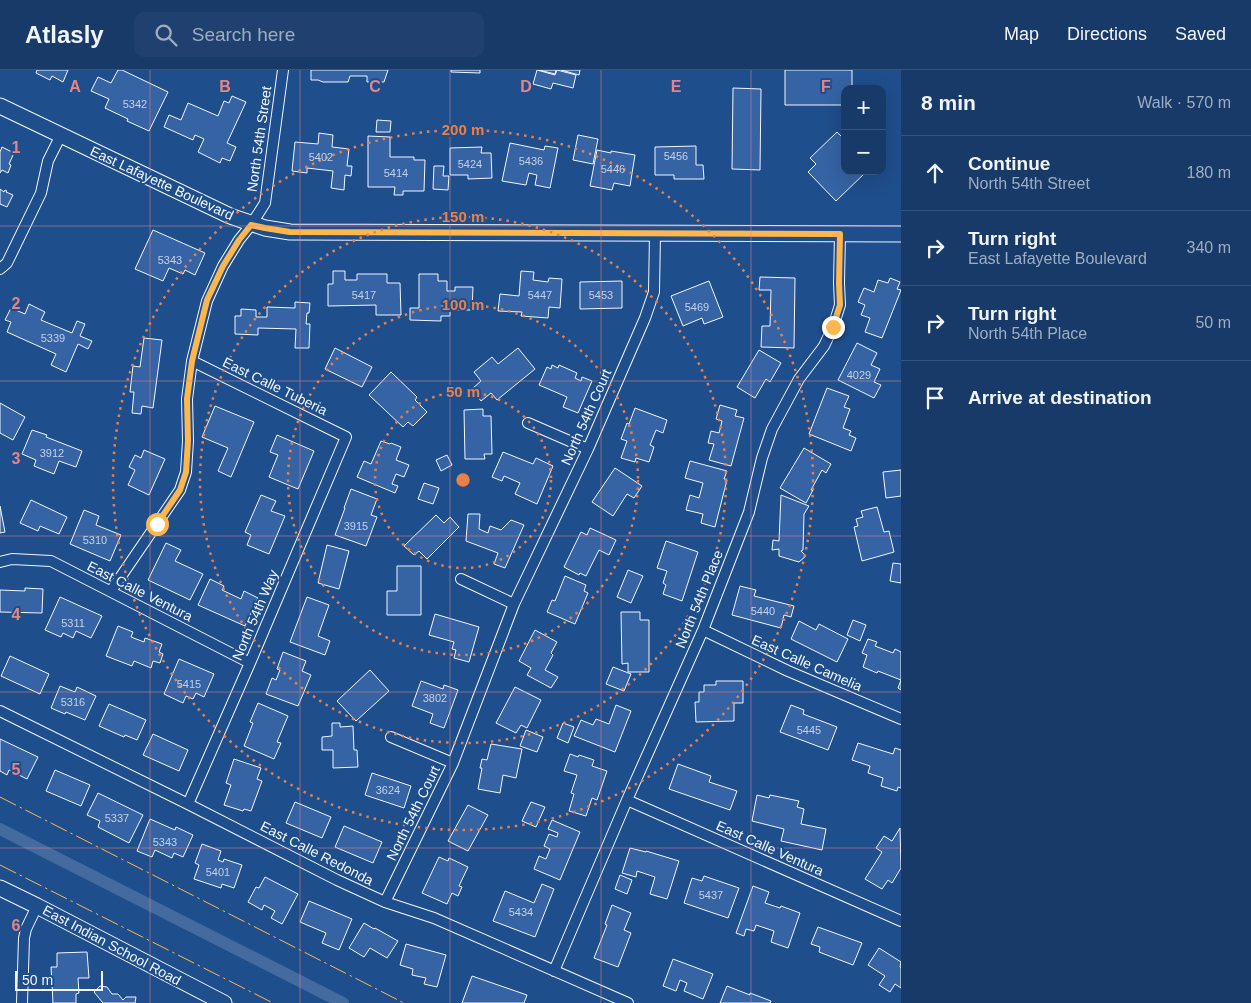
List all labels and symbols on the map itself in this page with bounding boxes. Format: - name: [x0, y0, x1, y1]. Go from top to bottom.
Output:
- text: A: [69, 78, 81, 95]
- text: B: [219, 78, 231, 95]
- text: C: [369, 78, 381, 95]
- text: D: [520, 78, 532, 95]
- text: E: [671, 78, 682, 95]
- text: F: [821, 78, 831, 95]
- street label: North 54th Street: [244, 85, 274, 193]
- house number: 5342: [123, 98, 147, 110]
- text: 200 m: [442, 121, 484, 138]
- text: 1: [12, 139, 21, 156]
- street label: East Lafayette Boulevard: [88, 143, 236, 223]
- house number: 5456: [664, 150, 688, 162]
- house number: 5402: [309, 151, 333, 163]
- house number: 5436: [519, 155, 543, 167]
- house number: 5424: [458, 158, 482, 170]
- house number: 5446: [601, 163, 625, 175]
- house number: 5414: [384, 167, 408, 179]
- text: 150 m: [442, 208, 484, 225]
- house number: 5343: [158, 254, 182, 266]
- house number: 5417: [352, 289, 376, 301]
- house number: 5447: [528, 289, 552, 301]
- house number: 5453: [589, 289, 613, 301]
- text: 2: [12, 295, 21, 312]
- text: 100 m: [442, 296, 484, 313]
- house number: 5469: [685, 301, 709, 313]
- route end: [822, 316, 845, 339]
- house number: 5339: [41, 332, 65, 344]
- street label: East Calle Tuberia: [220, 354, 330, 418]
- street label: North 54th Court: [558, 366, 614, 468]
- house number: 4029: [847, 369, 871, 381]
- text: 50 m: [446, 383, 480, 400]
- house number: 3912: [40, 447, 64, 459]
- text: 3: [12, 450, 21, 467]
- centre of rings: [454, 471, 472, 489]
- route start: [146, 513, 169, 536]
- house number: 3915: [344, 520, 368, 532]
- house number: 5310: [83, 534, 107, 546]
- street label: North 54th Place: [672, 547, 726, 650]
- street label: East Calle Ventura: [85, 558, 195, 625]
- street label: North 54th Way: [229, 567, 281, 663]
- house number: 5440: [751, 605, 775, 617]
- text: 4: [12, 606, 21, 623]
- house number: 5311: [61, 617, 85, 629]
- street label: East Calle Camelia: [749, 631, 865, 695]
- house number: 5415: [177, 678, 201, 690]
- house number: 3802: [423, 692, 447, 704]
- house number: 5316: [61, 696, 85, 708]
- house number: 5445: [797, 724, 821, 736]
- text: 5: [12, 761, 21, 778]
- street label: North 54th Court: [383, 763, 443, 863]
- house number: 3624: [376, 784, 400, 796]
- house number: 5337: [105, 812, 129, 824]
- street label: East Calle Ventura: [714, 817, 826, 879]
- street label: East Calle Redonda: [258, 818, 376, 888]
- house number: 5343: [153, 836, 177, 848]
- house number: 5401: [206, 866, 230, 878]
- house number: 5437: [699, 889, 723, 901]
- street label: East Indian School Road: [40, 902, 184, 988]
- house number: 5434: [509, 906, 533, 918]
- text: 6: [12, 917, 21, 934]
- scale bar: [15, 968, 102, 991]

